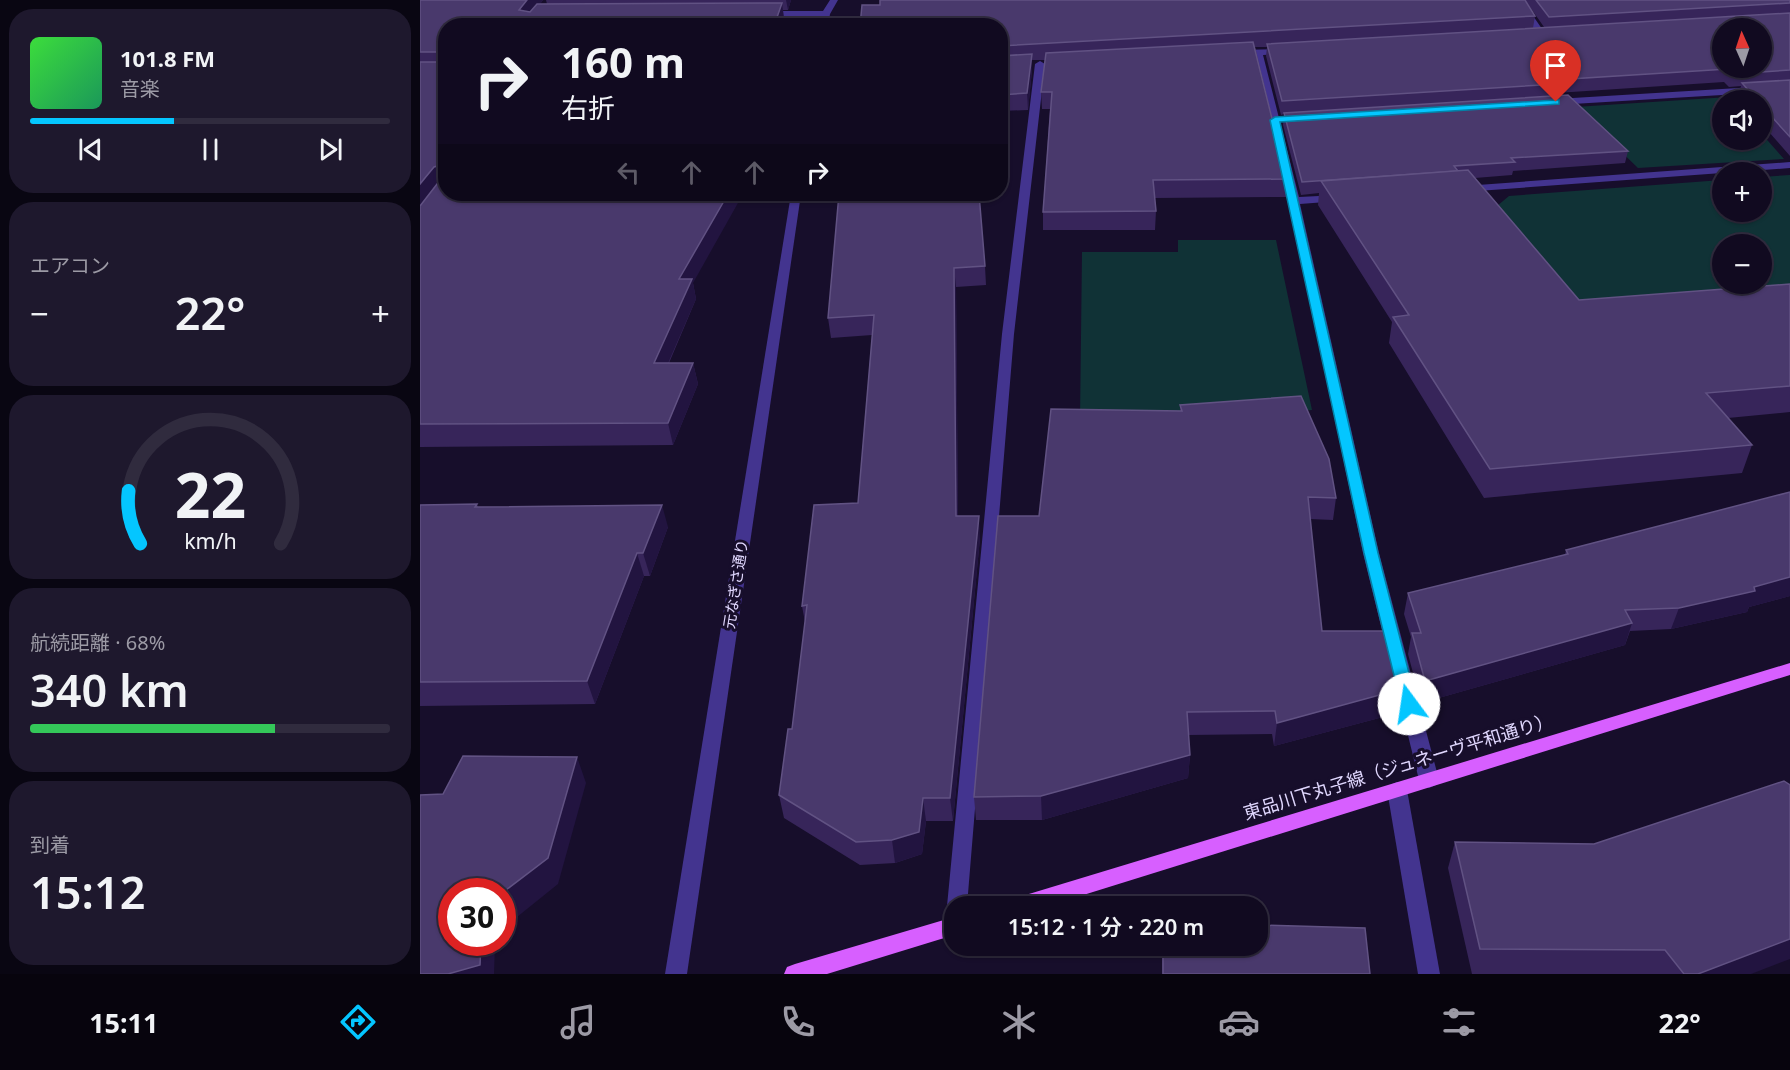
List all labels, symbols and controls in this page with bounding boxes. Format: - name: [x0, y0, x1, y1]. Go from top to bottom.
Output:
- north arrow: [1712, 18, 1772, 78]
- map controls: [1712, 18, 1772, 294]
- text: 160 m: [561, 33, 685, 90]
- pin: [1530, 40, 1581, 102]
- icon: right: [462, 42, 540, 120]
- text: 101.8 FM: [120, 43, 215, 73]
- icon: arrive: [1539, 49, 1572, 82]
- text: 音楽: [120, 75, 160, 102]
- text: 右折: [561, 89, 615, 126]
- button: sound: [1712, 90, 1772, 150]
- icon: previous: [74, 133, 107, 166]
- icon: pause: [194, 133, 227, 166]
- icon: next: [314, 133, 347, 166]
- icon: left: [612, 156, 645, 189]
- icon: ahead: [675, 156, 708, 189]
- icon: ahead: [738, 156, 771, 189]
- icon: right: [801, 156, 834, 189]
- button: +: [1712, 162, 1772, 222]
- button: −: [1712, 234, 1772, 294]
- text: エアコン: [30, 252, 110, 279]
- text: 22°: [175, 282, 245, 343]
- text: −: [30, 291, 49, 336]
- text: +: [371, 291, 390, 336]
- text: 22: [174, 451, 246, 536]
- text: km/h: [184, 526, 236, 555]
- street label: 元なぎさ通り: [718, 538, 752, 630]
- text: 航続距離 · 68%: [30, 629, 165, 656]
- text: 340 km: [30, 659, 189, 720]
- position arrow: [1377, 672, 1441, 736]
- street label: 東品川下丸子線（ジュネーヴ平和通り）: [1240, 707, 1556, 825]
- text: 到着: [30, 831, 70, 858]
- text: 15:12: [30, 861, 145, 922]
- speed limit sign: 30: [438, 878, 516, 956]
- text: 15:12 · 1 分 · 220 m: [1008, 911, 1204, 941]
- icon: directions: [337, 1001, 379, 1043]
- icon: music: [557, 1001, 599, 1043]
- icon: phone: [777, 1001, 819, 1043]
- icon: climate: [998, 1001, 1040, 1043]
- icon: car: [1218, 1001, 1260, 1043]
- icon: filters: [1438, 1001, 1480, 1043]
- text: 15:11: [89, 1004, 159, 1041]
- text: 22°: [1658, 1004, 1701, 1041]

